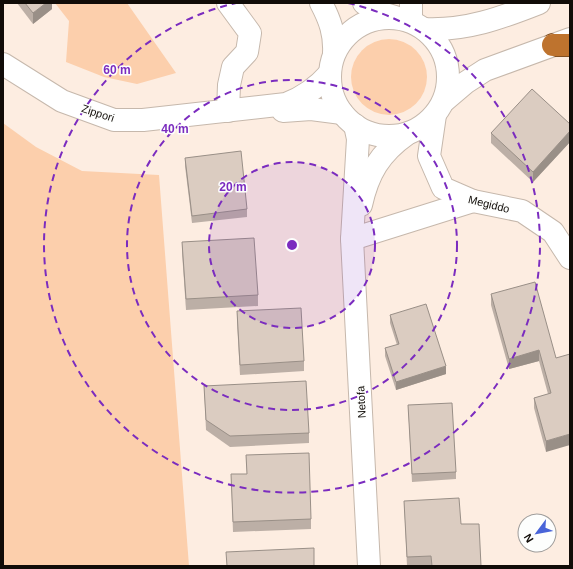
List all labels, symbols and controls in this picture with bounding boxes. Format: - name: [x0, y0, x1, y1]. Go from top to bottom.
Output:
- text: 60 m: [103, 63, 131, 77]
- street label: Zippori: [80, 102, 116, 124]
- text: 40 m: [161, 122, 189, 136]
- text: 20 m: [219, 180, 247, 194]
- street label: Megiddo: [467, 193, 511, 215]
- centre of rings: [285, 238, 299, 252]
- street label: Netofa: [354, 385, 368, 419]
- north arrow: [517, 513, 557, 553]
- text: N: [521, 532, 536, 545]

